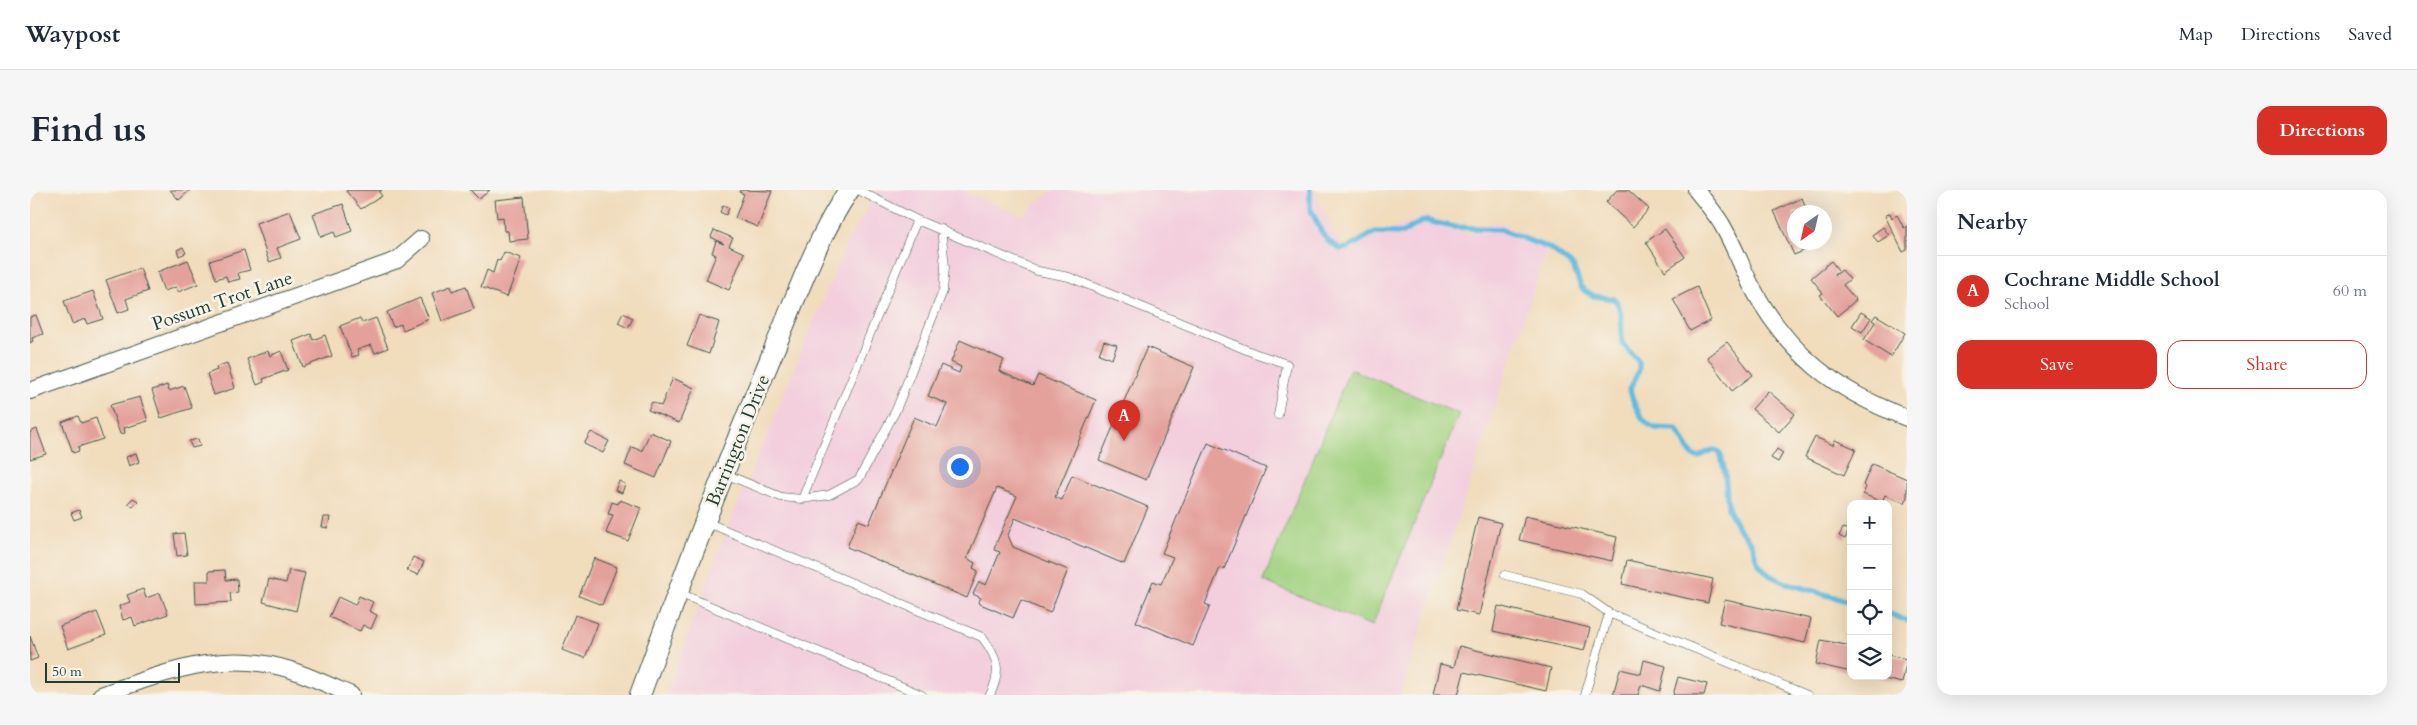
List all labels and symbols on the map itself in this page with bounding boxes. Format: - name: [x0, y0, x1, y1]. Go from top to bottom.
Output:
- north arrow: [1787, 205, 1832, 250]
- street label: Possum Trot Lane: [149, 265, 296, 337]
- street label: Barrington Drive: [700, 371, 776, 510]
- pin: A: [1108, 400, 1140, 441]
- your location: [947, 454, 973, 480]
- scale bar: [45, 660, 180, 683]

